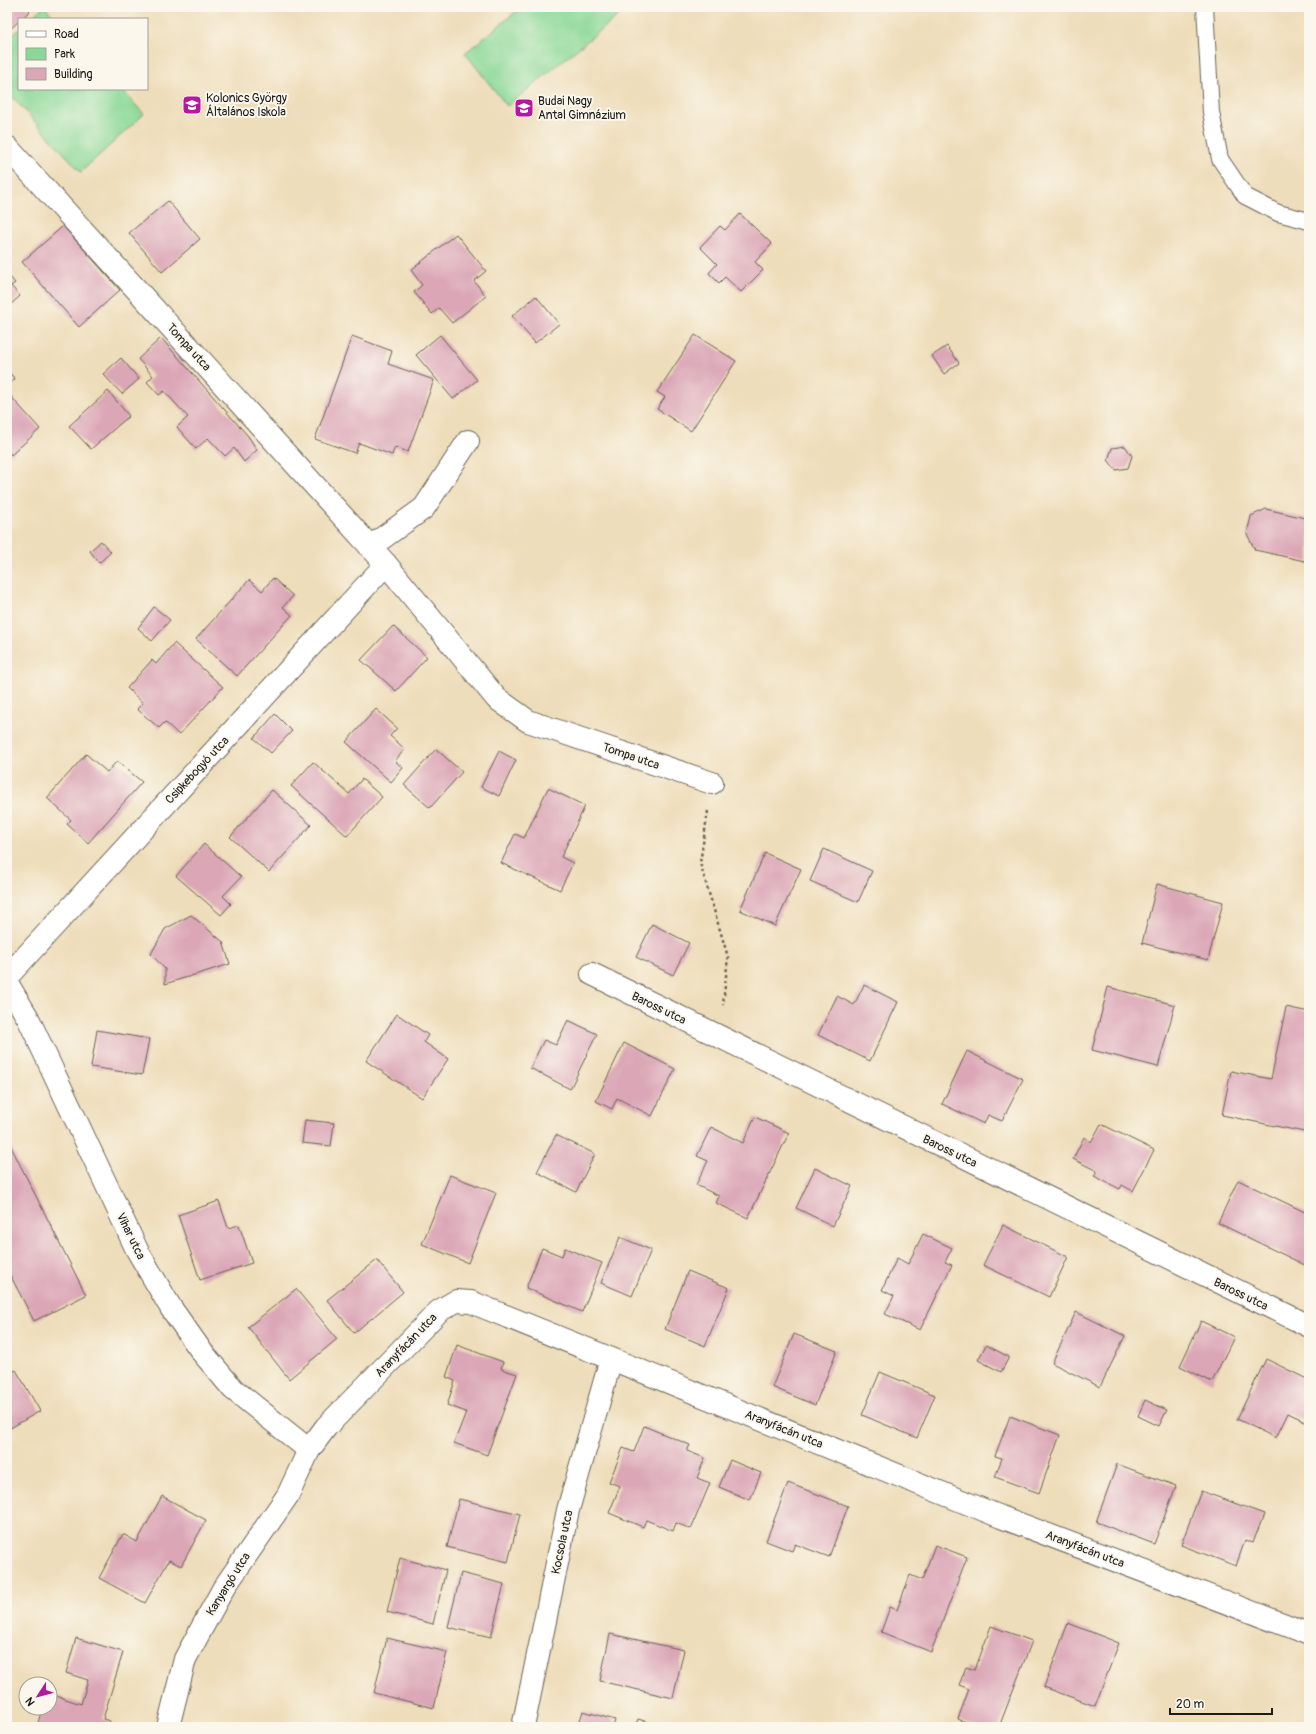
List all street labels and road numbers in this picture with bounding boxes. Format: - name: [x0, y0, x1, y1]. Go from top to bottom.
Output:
- street label: Tompa utca: [163, 320, 214, 375]
- street label: Csipkebogyó utca: [162, 733, 233, 807]
- street label: Tompa utca: [600, 740, 662, 773]
- street label: Baross utca: [629, 989, 689, 1028]
- street label: Baross utca: [920, 1132, 980, 1171]
- street label: Vihar utca: [113, 1210, 148, 1262]
- street label: Baross utca: [1211, 1275, 1271, 1314]
- street label: Aranyfácán utca: [372, 1310, 441, 1380]
- street label: Aranyfácán utca: [742, 1407, 826, 1452]
- street label: Kocsola utca: [548, 1508, 577, 1576]
- street label: Aranyfácán utca: [1043, 1528, 1127, 1572]
- street label: Kanyargó utca: [203, 1550, 254, 1619]

